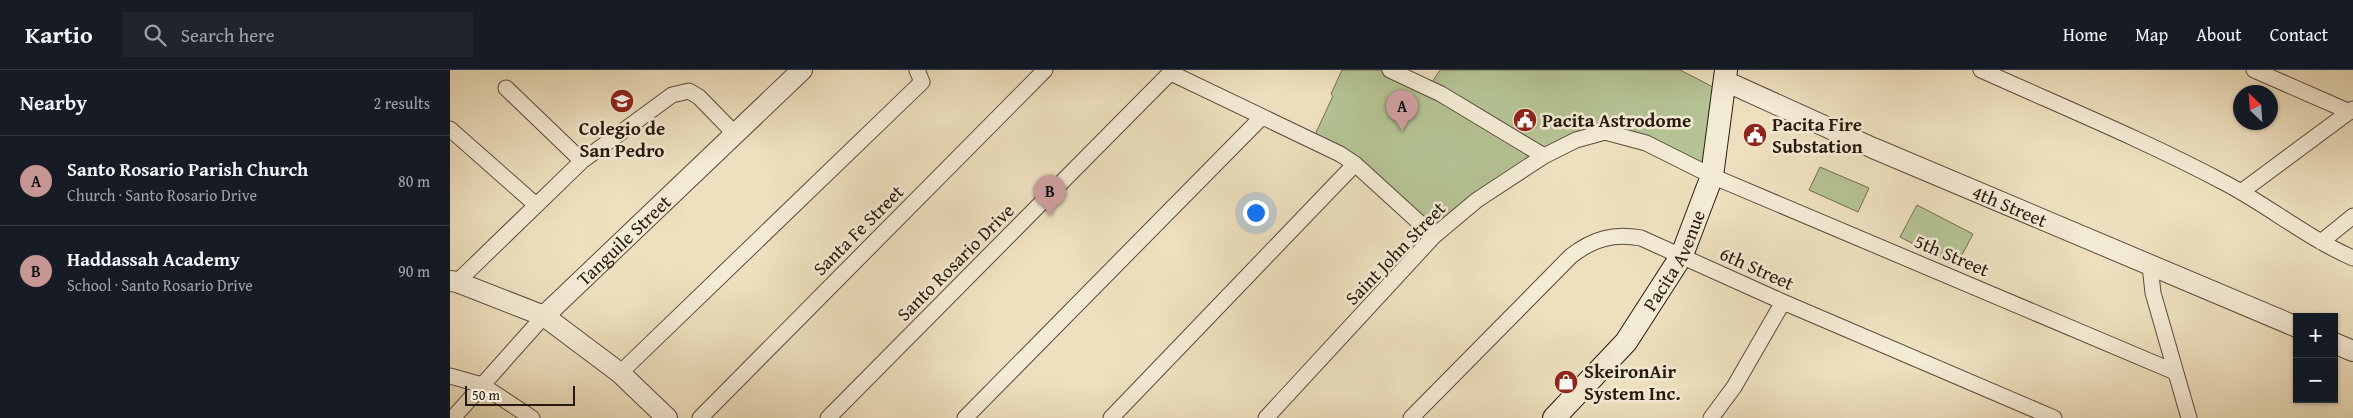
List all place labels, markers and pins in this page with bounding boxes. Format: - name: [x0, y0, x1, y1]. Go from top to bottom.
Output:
- school or university icon: Colegio de San Pedro: [609, 88, 635, 114]
- pin: A: [1386, 90, 1418, 131]
- place label: Pacita Astrodome: [1542, 106, 1691, 134]
- public building icon: Pacita Astrodome: [1512, 107, 1538, 133]
- place label: Pacita Fire Substation: [1772, 110, 1864, 160]
- place label: Colegio de San Pedro: [579, 114, 665, 164]
- public building icon: Pacita Fire Substation: [1742, 122, 1768, 148]
- pin: B: [1034, 175, 1066, 216]
- place label: SkeironAir System Inc.: [1584, 357, 1681, 407]
- shop icon: SkeironAir System Inc.: [1553, 369, 1579, 395]

